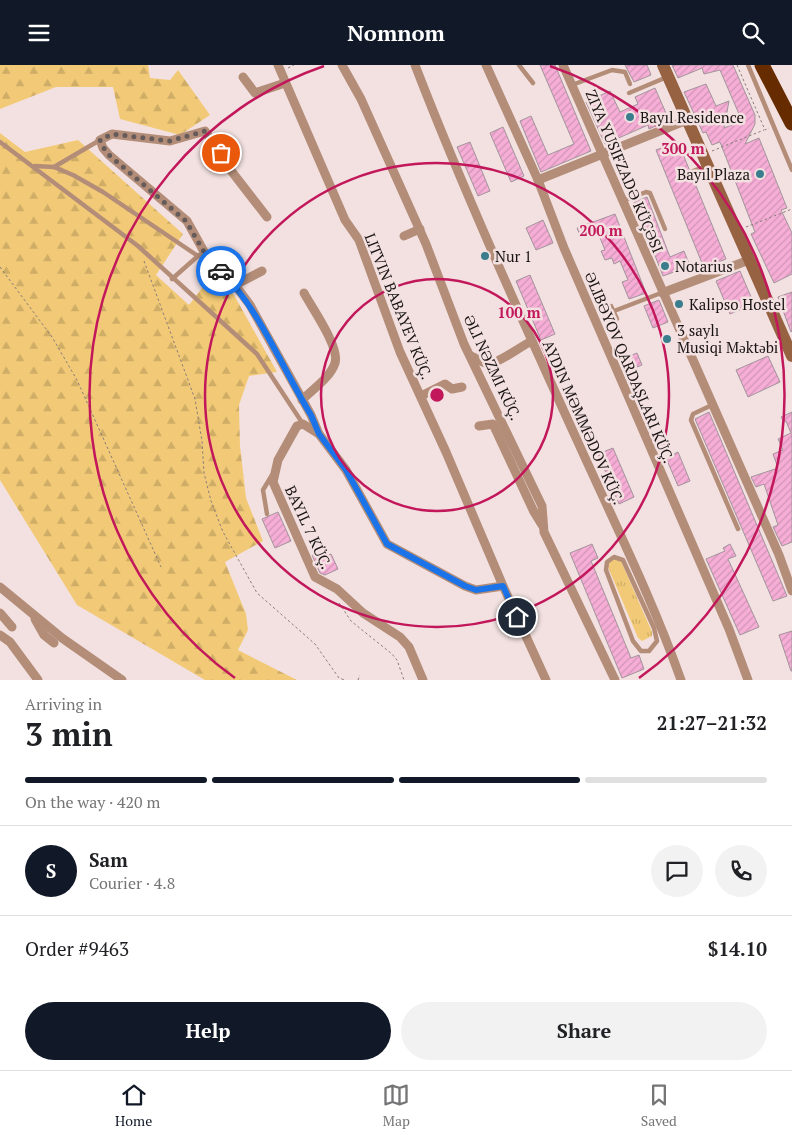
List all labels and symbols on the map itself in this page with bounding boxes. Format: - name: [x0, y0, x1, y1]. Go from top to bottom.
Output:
- street label: ZIYA YUSIFZADƏ KÜÇƏSI: [582, 86, 668, 256]
- place label: Bayıl Residence: [640, 107, 744, 127]
- marker: Bayıl Residence: [624, 111, 636, 123]
- pin: [200, 132, 242, 174]
- text: 300 m: [661, 138, 705, 158]
- place label: Bayıl Plaza: [677, 164, 750, 184]
- marker: Bayıl Plaza: [754, 168, 766, 180]
- text: 200 m: [579, 220, 623, 240]
- street label: LITVIN BABAYEV KÜÇ.: [361, 230, 437, 382]
- courier: [196, 246, 246, 296]
- place label: Nur 1: [495, 246, 532, 266]
- marker: Nur 1: [479, 250, 491, 262]
- place label: Notarius: [675, 256, 733, 276]
- marker: Notarius: [659, 260, 671, 272]
- street label: ƏLIBƏYOV QARDAŞLARI KÜÇ.: [581, 268, 679, 466]
- place label: Kalipso Hostel: [689, 294, 786, 314]
- marker: Kalipso Hostel: [673, 298, 685, 310]
- text: 100 m: [497, 302, 541, 322]
- street label: ƏLI NƏZMI KÜÇ.: [460, 311, 526, 423]
- place label: 3 saylı Musiqi Məktəbi: [677, 320, 778, 357]
- marker: 3 saylı Musiqi Məktəbi: [661, 333, 673, 345]
- street label: AYDIN MƏMMƏDOV KÜÇ.: [539, 337, 629, 507]
- centre of rings: [428, 386, 446, 404]
- street label: BAYIL 7 KÜÇ.: [281, 482, 337, 572]
- pin: [496, 596, 538, 638]

